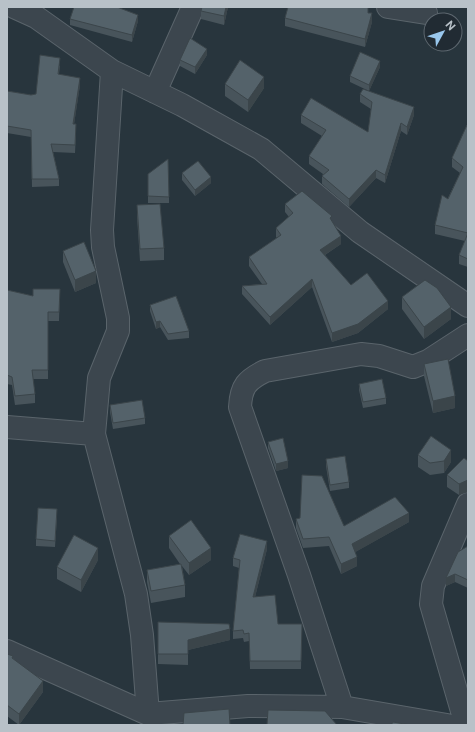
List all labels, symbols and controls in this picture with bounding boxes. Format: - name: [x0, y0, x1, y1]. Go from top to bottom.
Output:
- north arrow: [423, 12, 463, 52]
- text: N: [443, 18, 458, 33]

